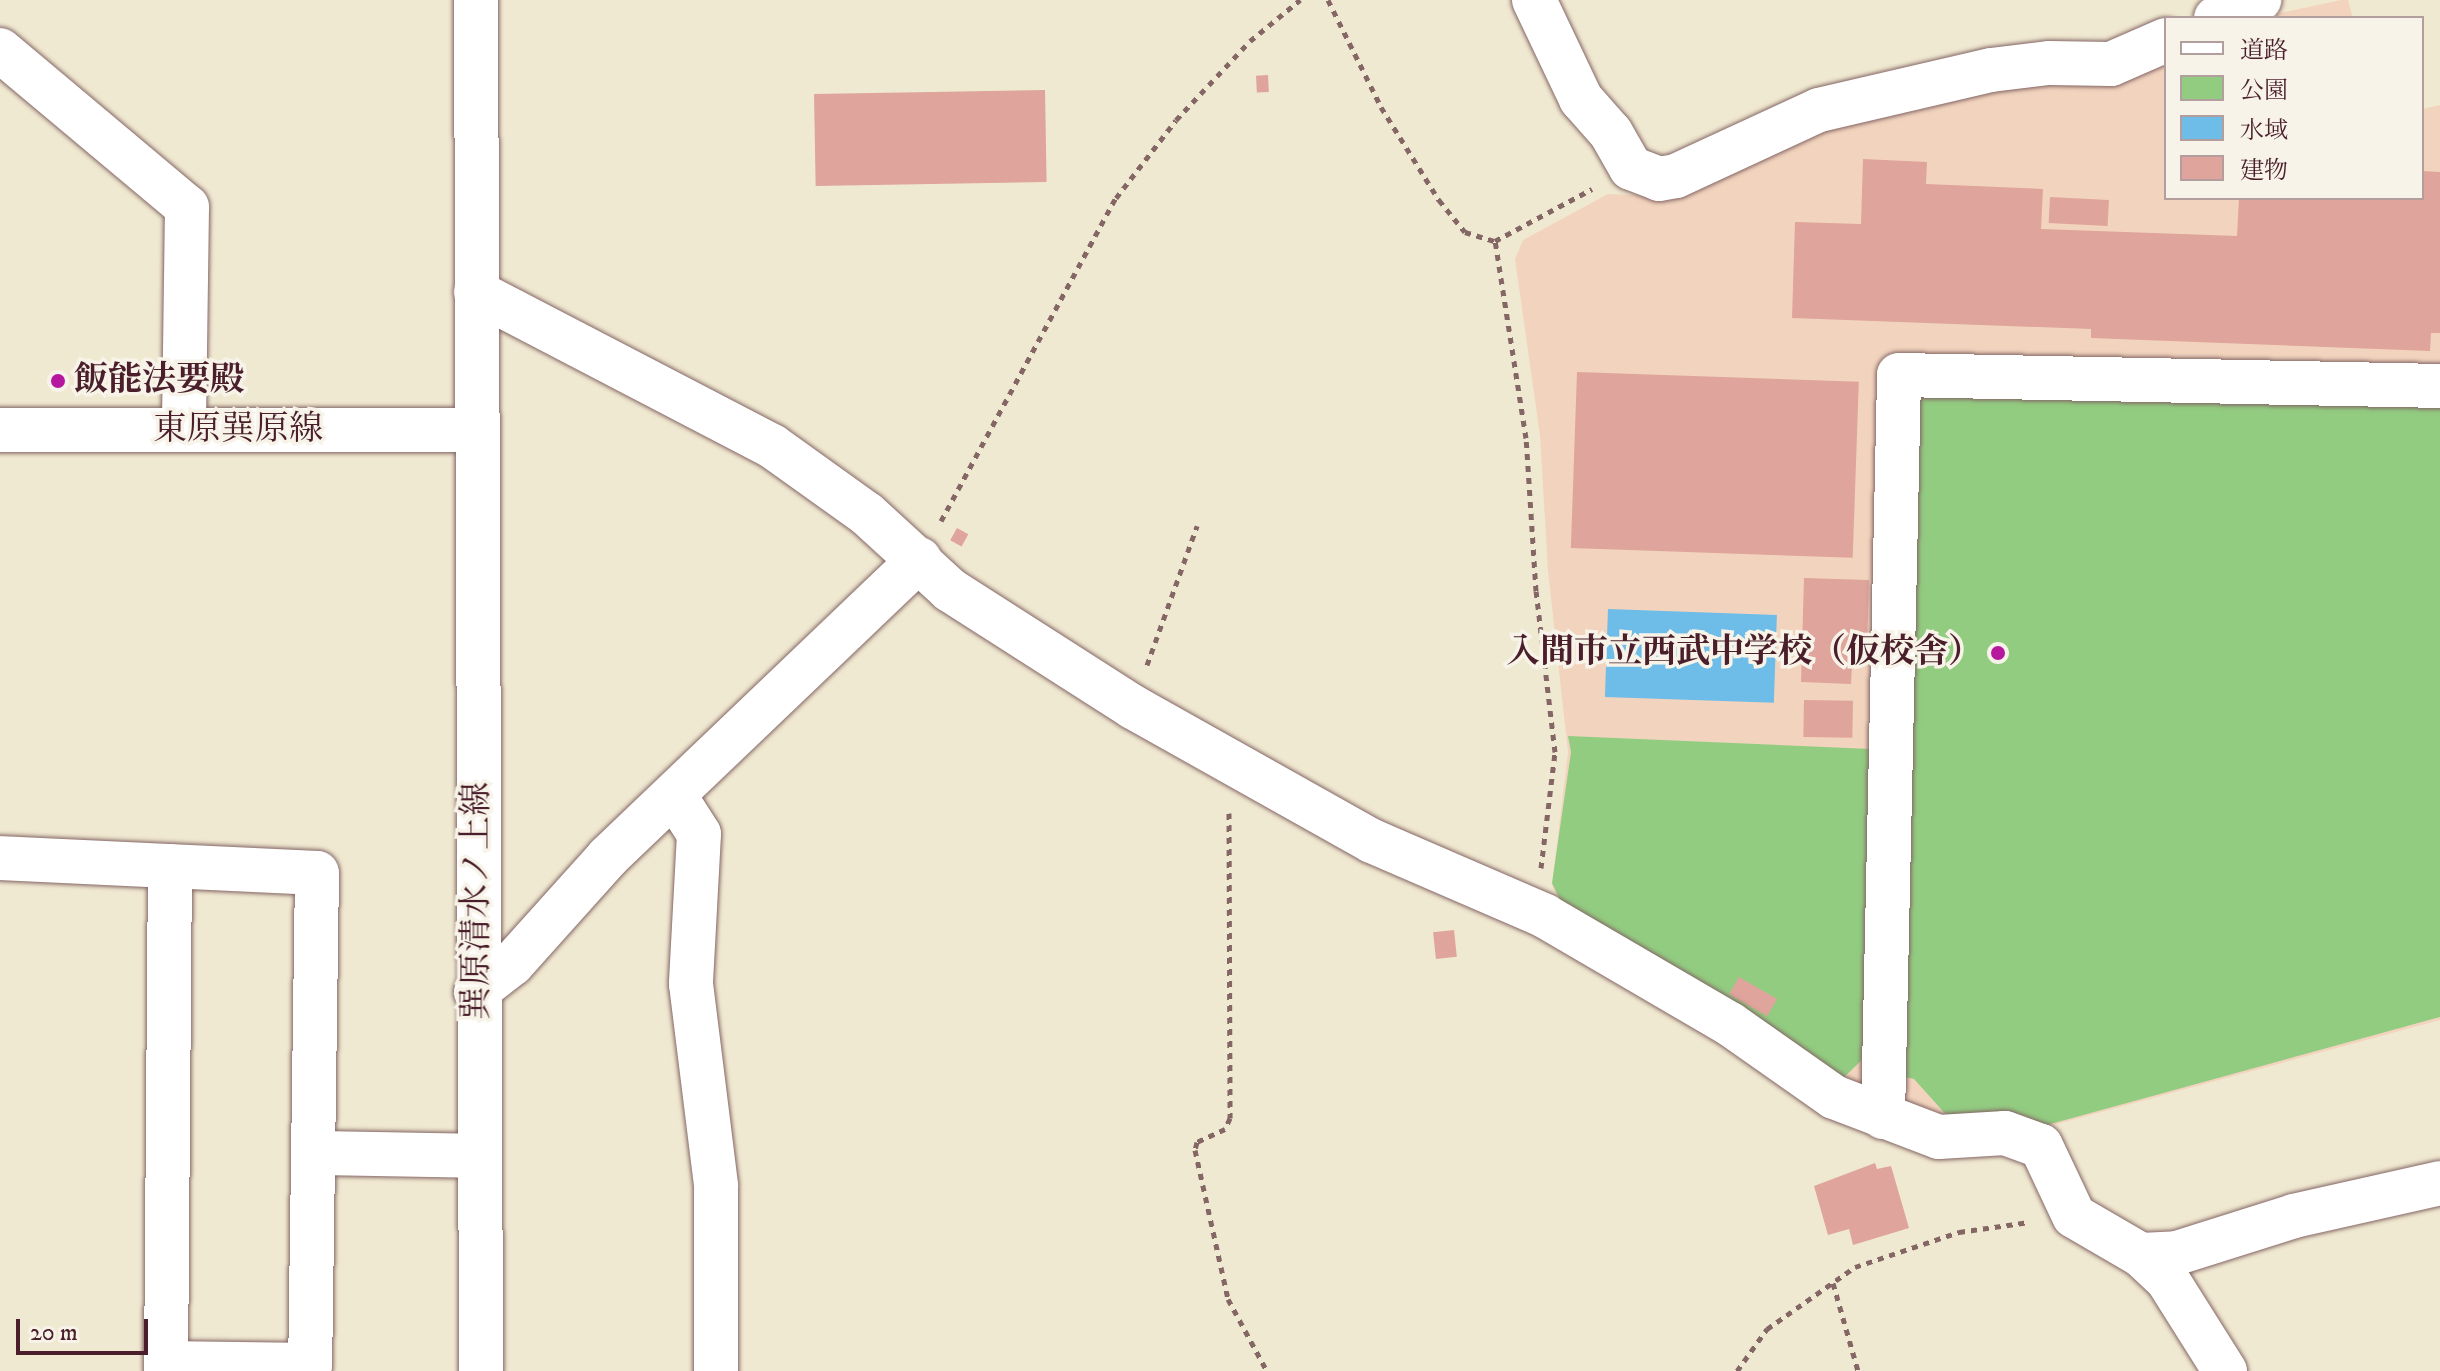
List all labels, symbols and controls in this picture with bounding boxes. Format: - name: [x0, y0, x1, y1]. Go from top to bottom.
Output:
- legend: [2164, 16, 2424, 200]
- text: 道路: [2240, 36, 2288, 66]
- text: 公園: [2240, 76, 2288, 106]
- text: 水域: [2240, 116, 2288, 146]
- text: 建物: [2240, 156, 2288, 186]
- place label: 飯能法要殿: [74, 361, 244, 401]
- marker: 飯能法要殿: [49, 372, 67, 390]
- street label: 東原巽原線: [153, 410, 323, 450]
- place label: 入間市立西武中学校（仮校舎）: [1506, 633, 1982, 673]
- marker: 入間市立西武中学校（仮校舎）: [1989, 644, 2007, 662]
- street label: 巽原清水ノ上線: [457, 782, 497, 1020]
- scale bar: [20, 1303, 152, 1353]
- text: 20 m: [30, 1318, 78, 1348]

